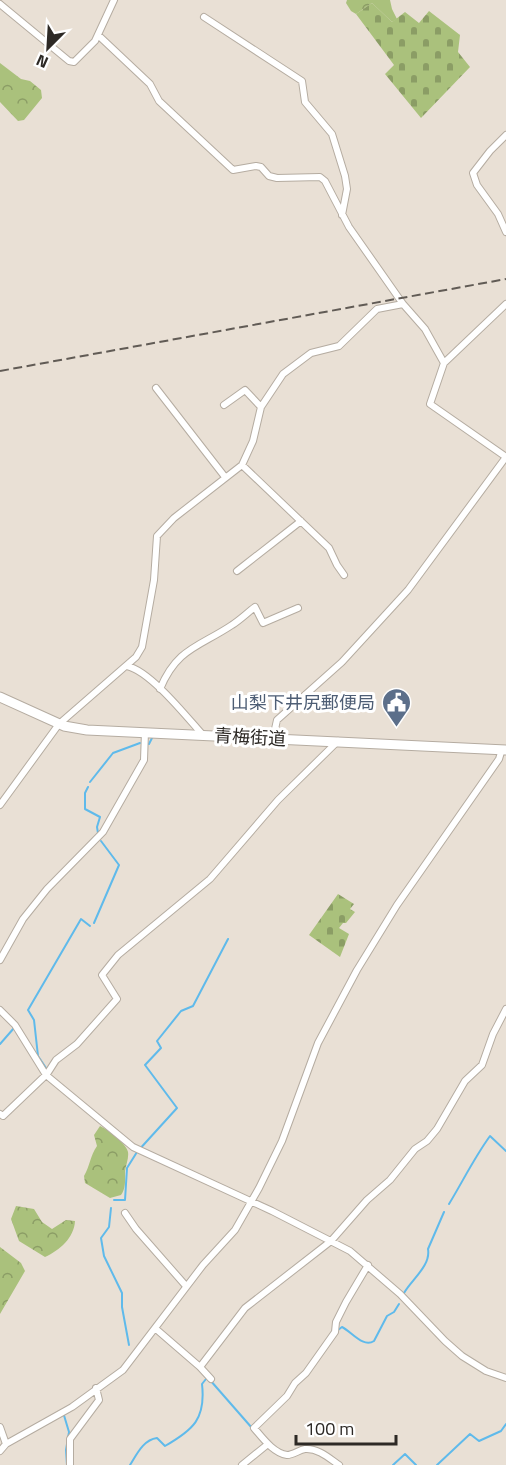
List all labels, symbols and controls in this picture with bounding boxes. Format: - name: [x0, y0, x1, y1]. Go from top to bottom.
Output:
- north arrow: [18, 18, 78, 78]
- text: N: [32, 48, 52, 75]
- public building icon: 山梨下井尻郵便局: [380, 686, 412, 728]
- place label: 山梨下井尻郵便局: [231, 689, 375, 716]
- street label: 青梅街道: [213, 722, 287, 752]
- scale bar: [296, 1408, 396, 1446]
- text: 100 m: [305, 1415, 354, 1442]

